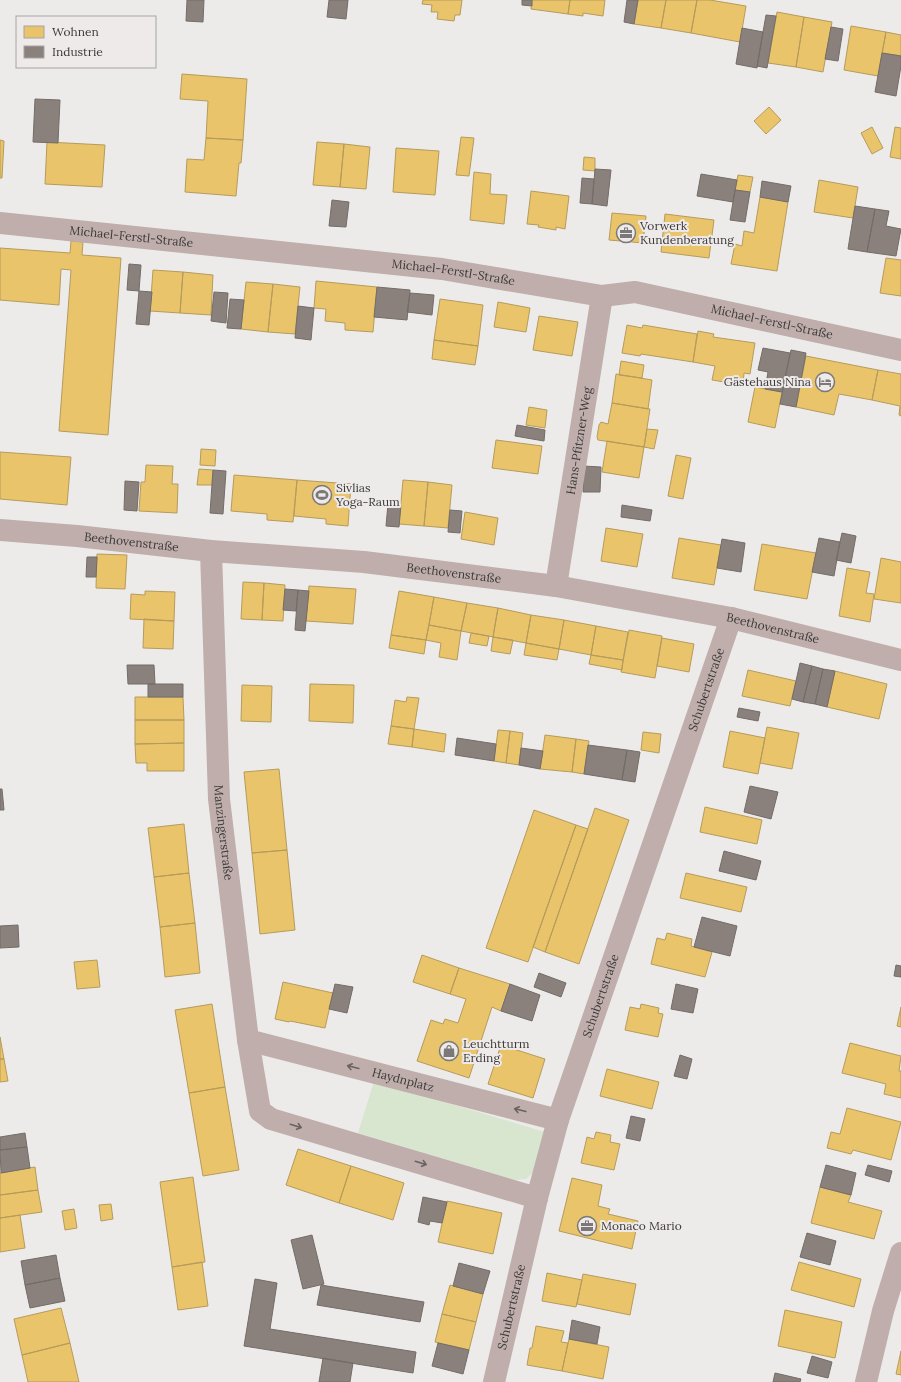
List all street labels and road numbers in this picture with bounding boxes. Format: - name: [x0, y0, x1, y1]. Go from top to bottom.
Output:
- street label: Michael-Ferstl-Straße: [69, 222, 194, 250]
- street label: Michael-Ferstl-Straße: [391, 256, 517, 288]
- street label: Michael-Ferstl-Straße: [710, 301, 835, 342]
- street label: Hans-Pfitzner-Weg: [563, 385, 595, 496]
- street label: Beethovenstraße: [83, 529, 180, 554]
- street label: Beethovenstraße: [406, 559, 503, 586]
- street label: Beethovenstraße: [725, 609, 822, 647]
- street label: Schubertstraße: [685, 645, 727, 733]
- street label: Manzingerstraße: [212, 785, 237, 882]
- street label: Schubertstraße: [579, 952, 622, 1039]
- street label: Haydnplatz: [370, 1064, 436, 1095]
- street label: Schubertstraße: [494, 1262, 528, 1351]

